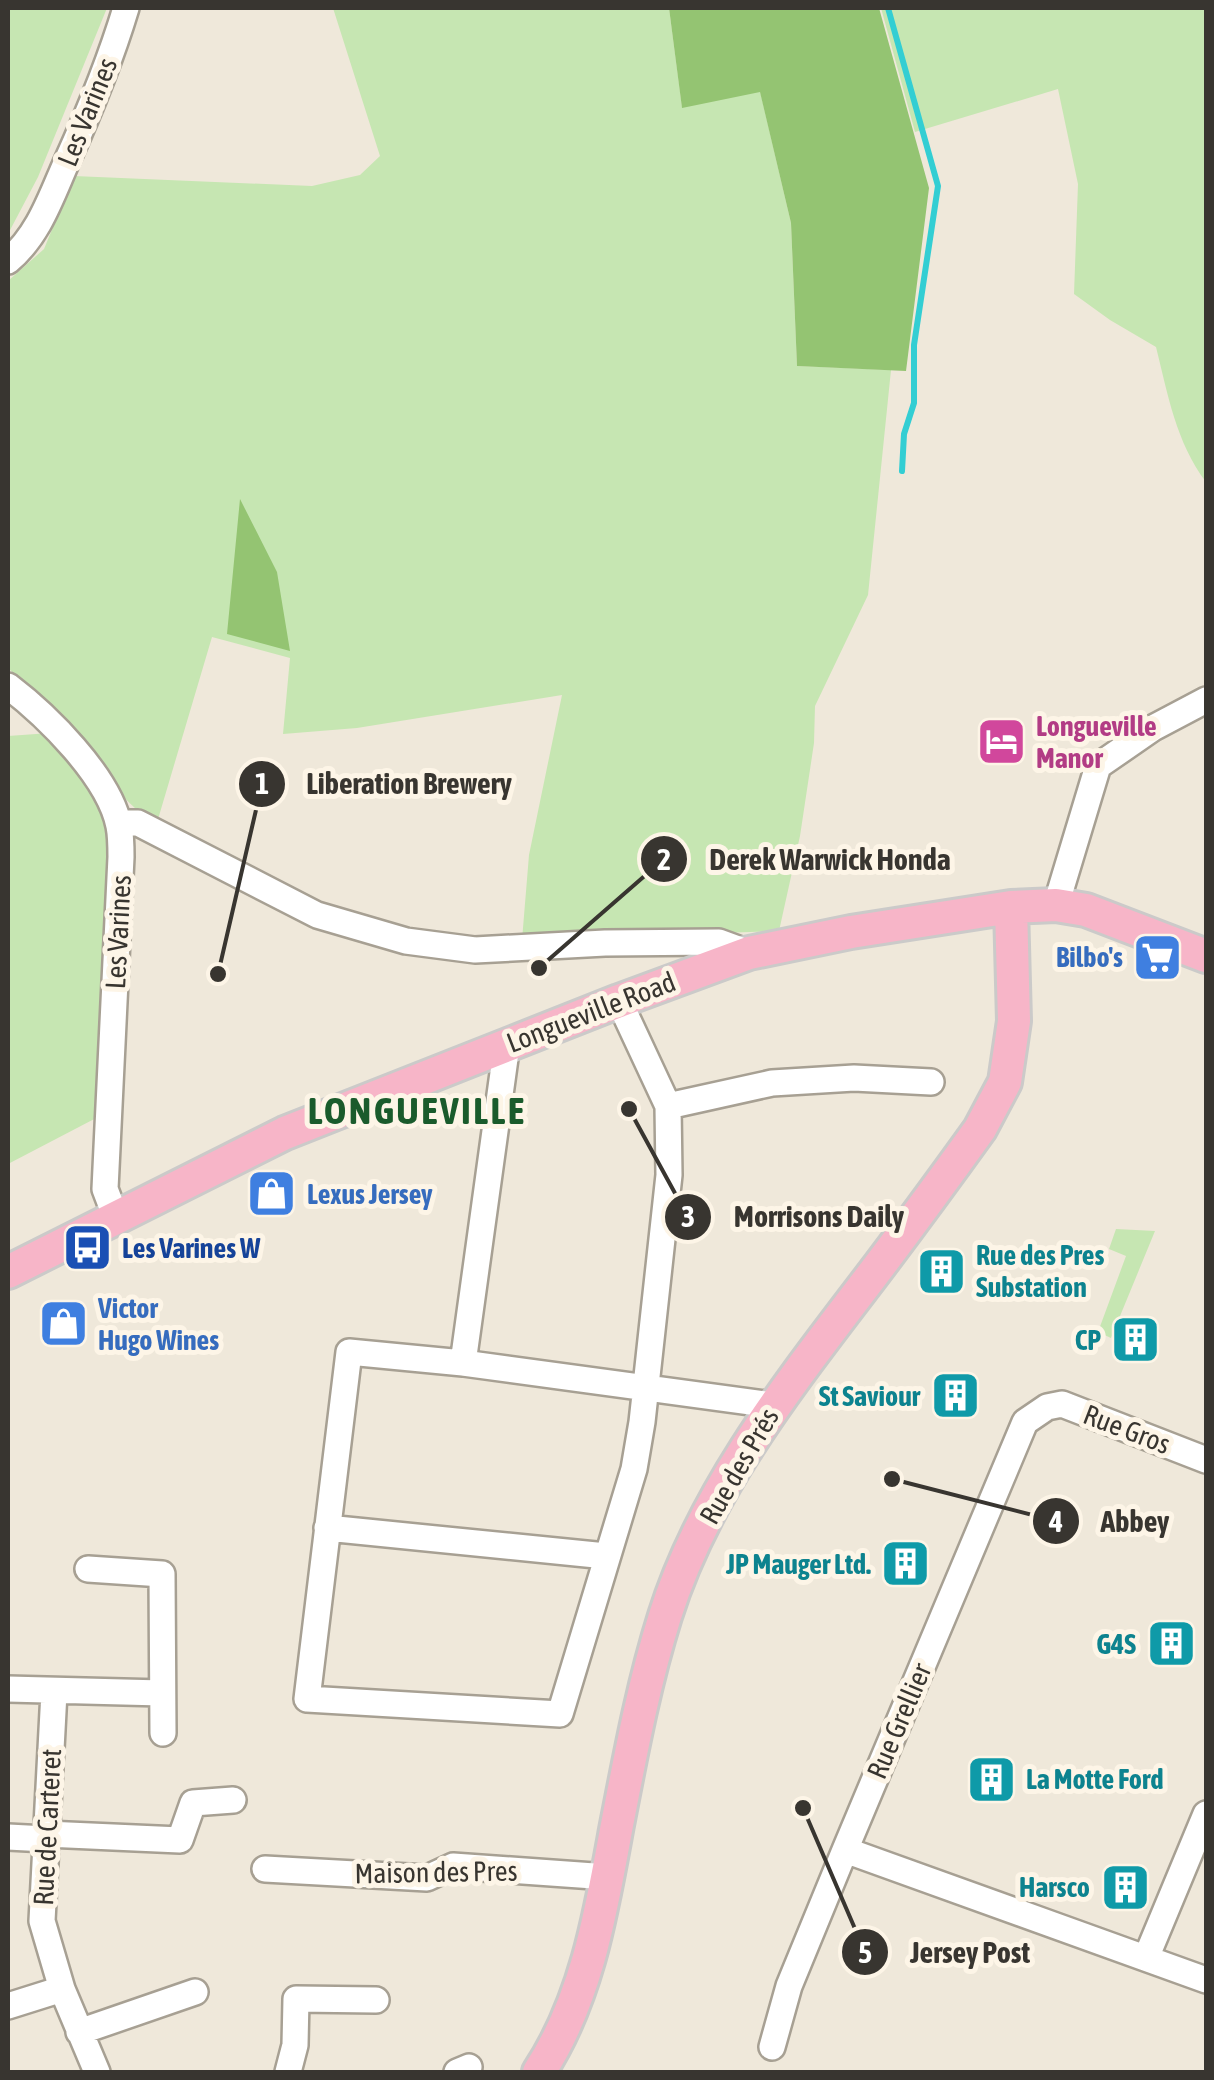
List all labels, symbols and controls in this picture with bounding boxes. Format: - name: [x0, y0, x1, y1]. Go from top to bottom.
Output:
- street label: Les Varines: [51, 53, 123, 171]
- place label: Longueville Manor: [1036, 710, 1157, 774]
- hotel icon: Longueville Manor: [975, 716, 1027, 768]
- callout: Liberation Brewery: [237, 754, 532, 814]
- text: 1: [255, 766, 269, 800]
- text: Liberation Brewery: [306, 766, 512, 800]
- callout: Derek Warwick Honda: [639, 829, 970, 889]
- text: 2: [657, 842, 671, 876]
- text: Derek Warwick Honda: [709, 842, 951, 876]
- street label: Les Varines: [99, 874, 137, 990]
- supermarket icon: Bilbo's: [1132, 931, 1184, 983]
- place label: Bilbo's: [1056, 941, 1123, 973]
- street label: Longueville Road: [502, 965, 680, 1059]
- district label: LONGUEVILLE: [308, 1089, 526, 1132]
- shop icon: Lexus Jersey: [246, 1168, 298, 1220]
- place label: Lexus Jersey: [307, 1178, 433, 1210]
- callout: Morrisons Daily: [663, 1187, 924, 1247]
- text: 3: [681, 1199, 695, 1233]
- text: Morrisons Daily: [734, 1199, 905, 1233]
- bus stop icon: Les Varines W: [61, 1222, 113, 1274]
- place label: Les Varines W: [122, 1232, 261, 1264]
- place label: Rue des Pres Substation: [976, 1239, 1104, 1303]
- building icon: Rue des Pres Substation: [915, 1245, 967, 1297]
- place label: Victor Hugo Wines: [97, 1292, 219, 1356]
- shop icon: Victor Hugo Wines: [37, 1298, 89, 1350]
- building icon: CP: [1110, 1314, 1162, 1366]
- place label: CP: [1075, 1324, 1101, 1356]
- building icon: St Saviour: [929, 1370, 981, 1422]
- place label: St Saviour: [819, 1380, 921, 1412]
- street label: Rue Gros: [1079, 1398, 1175, 1460]
- street label: Rue des Prés: [693, 1402, 785, 1530]
- callout: Abbey: [1031, 1491, 1189, 1551]
- text: 4: [1048, 1504, 1063, 1538]
- text: Abbey: [1100, 1504, 1170, 1538]
- building icon: JP Mauger Ltd.: [880, 1538, 932, 1590]
- place label: JP Mauger Ltd.: [725, 1548, 871, 1580]
- building icon: G4S: [1145, 1618, 1197, 1670]
- place label: G4S: [1096, 1628, 1136, 1660]
- street label: Rue Grellier: [860, 1658, 938, 1783]
- street label: Rue de Carteret: [27, 1748, 67, 1906]
- building icon: La Motte Ford: [965, 1753, 1017, 1805]
- place label: La Motte Ford: [1026, 1763, 1163, 1795]
- street label: Maison des Pres: [354, 1855, 518, 1889]
- building icon: Harsco: [1099, 1861, 1151, 1913]
- place label: Harsco: [1019, 1871, 1090, 1903]
- callout: Jersey Post: [840, 1922, 1050, 1982]
- text: 5: [858, 1935, 872, 1969]
- text: Jersey Post: [909, 1935, 1030, 1969]

